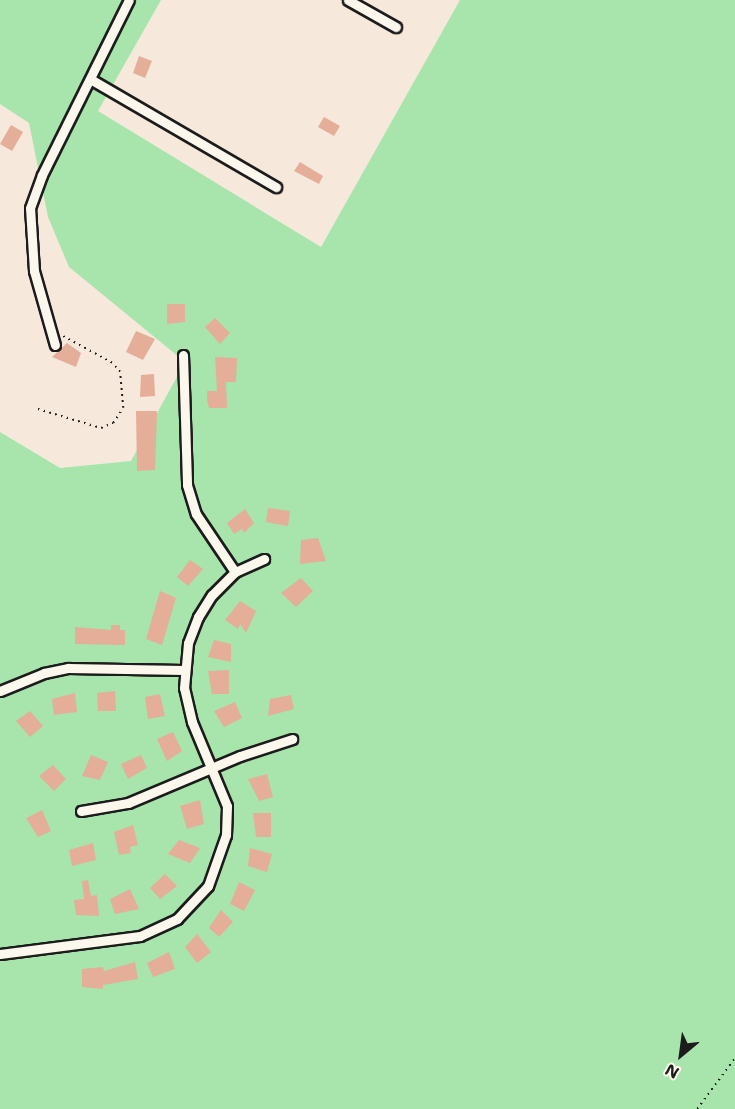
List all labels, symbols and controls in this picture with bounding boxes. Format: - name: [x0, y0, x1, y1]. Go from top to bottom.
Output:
- north arrow: [651, 1025, 711, 1085]
- text: N: [661, 1059, 683, 1083]

